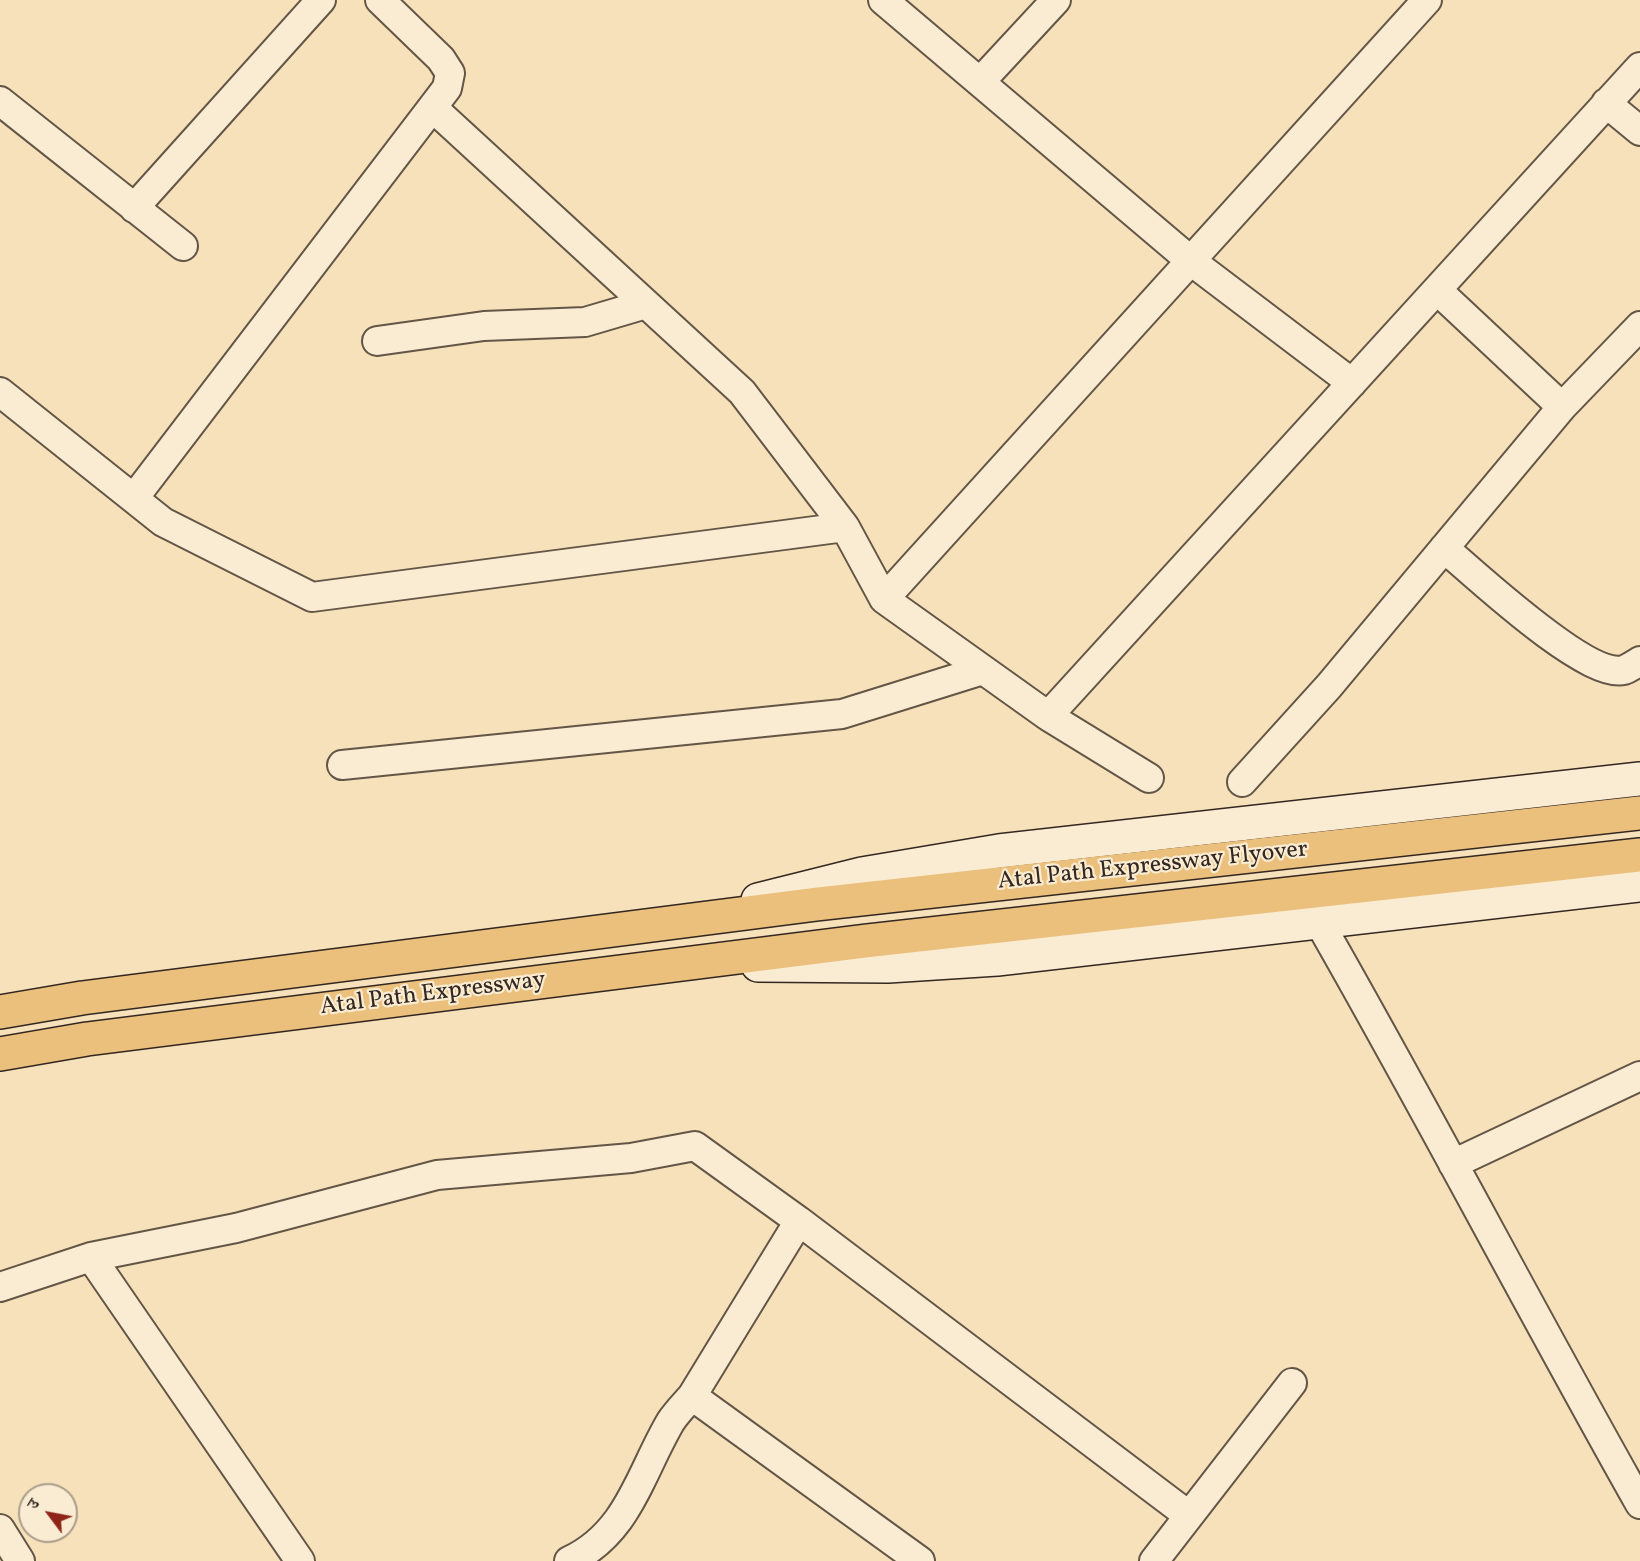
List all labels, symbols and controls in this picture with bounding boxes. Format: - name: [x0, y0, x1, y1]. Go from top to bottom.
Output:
- street label: Atal Path Expressway Flyover: [997, 836, 1309, 898]
- street label: Atal Path Expressway: [319, 967, 547, 1023]
- north arrow: [18, 1483, 78, 1543]
- text: उ: [23, 1495, 46, 1514]

